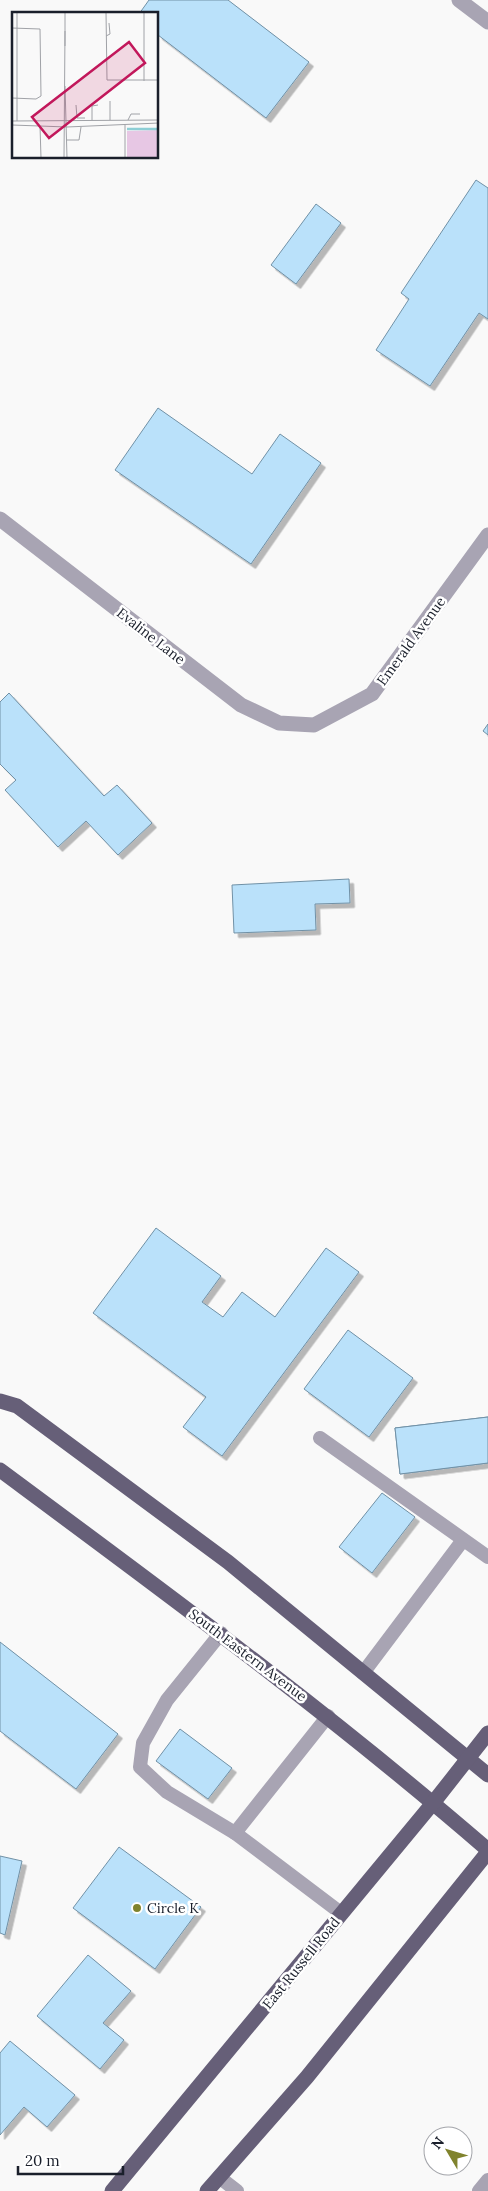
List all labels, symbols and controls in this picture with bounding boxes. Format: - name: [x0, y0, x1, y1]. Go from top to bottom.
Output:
- inset map: [12, 12, 159, 159]
- street label: Emerald Avenue: [373, 593, 449, 689]
- street label: Evaline Lane: [113, 604, 189, 669]
- street label: South Eastern Avenue: [185, 1605, 311, 1706]
- place label: Circle K: [147, 1899, 199, 1917]
- marker: Circle K: [131, 1902, 143, 1914]
- street label: East Russell Road: [258, 1913, 344, 2013]
- north arrow: [423, 2126, 473, 2176]
- text: N: [427, 2133, 448, 2153]
- scale bar: [18, 2144, 122, 2176]
- text: 20 m: [25, 2151, 60, 2170]

